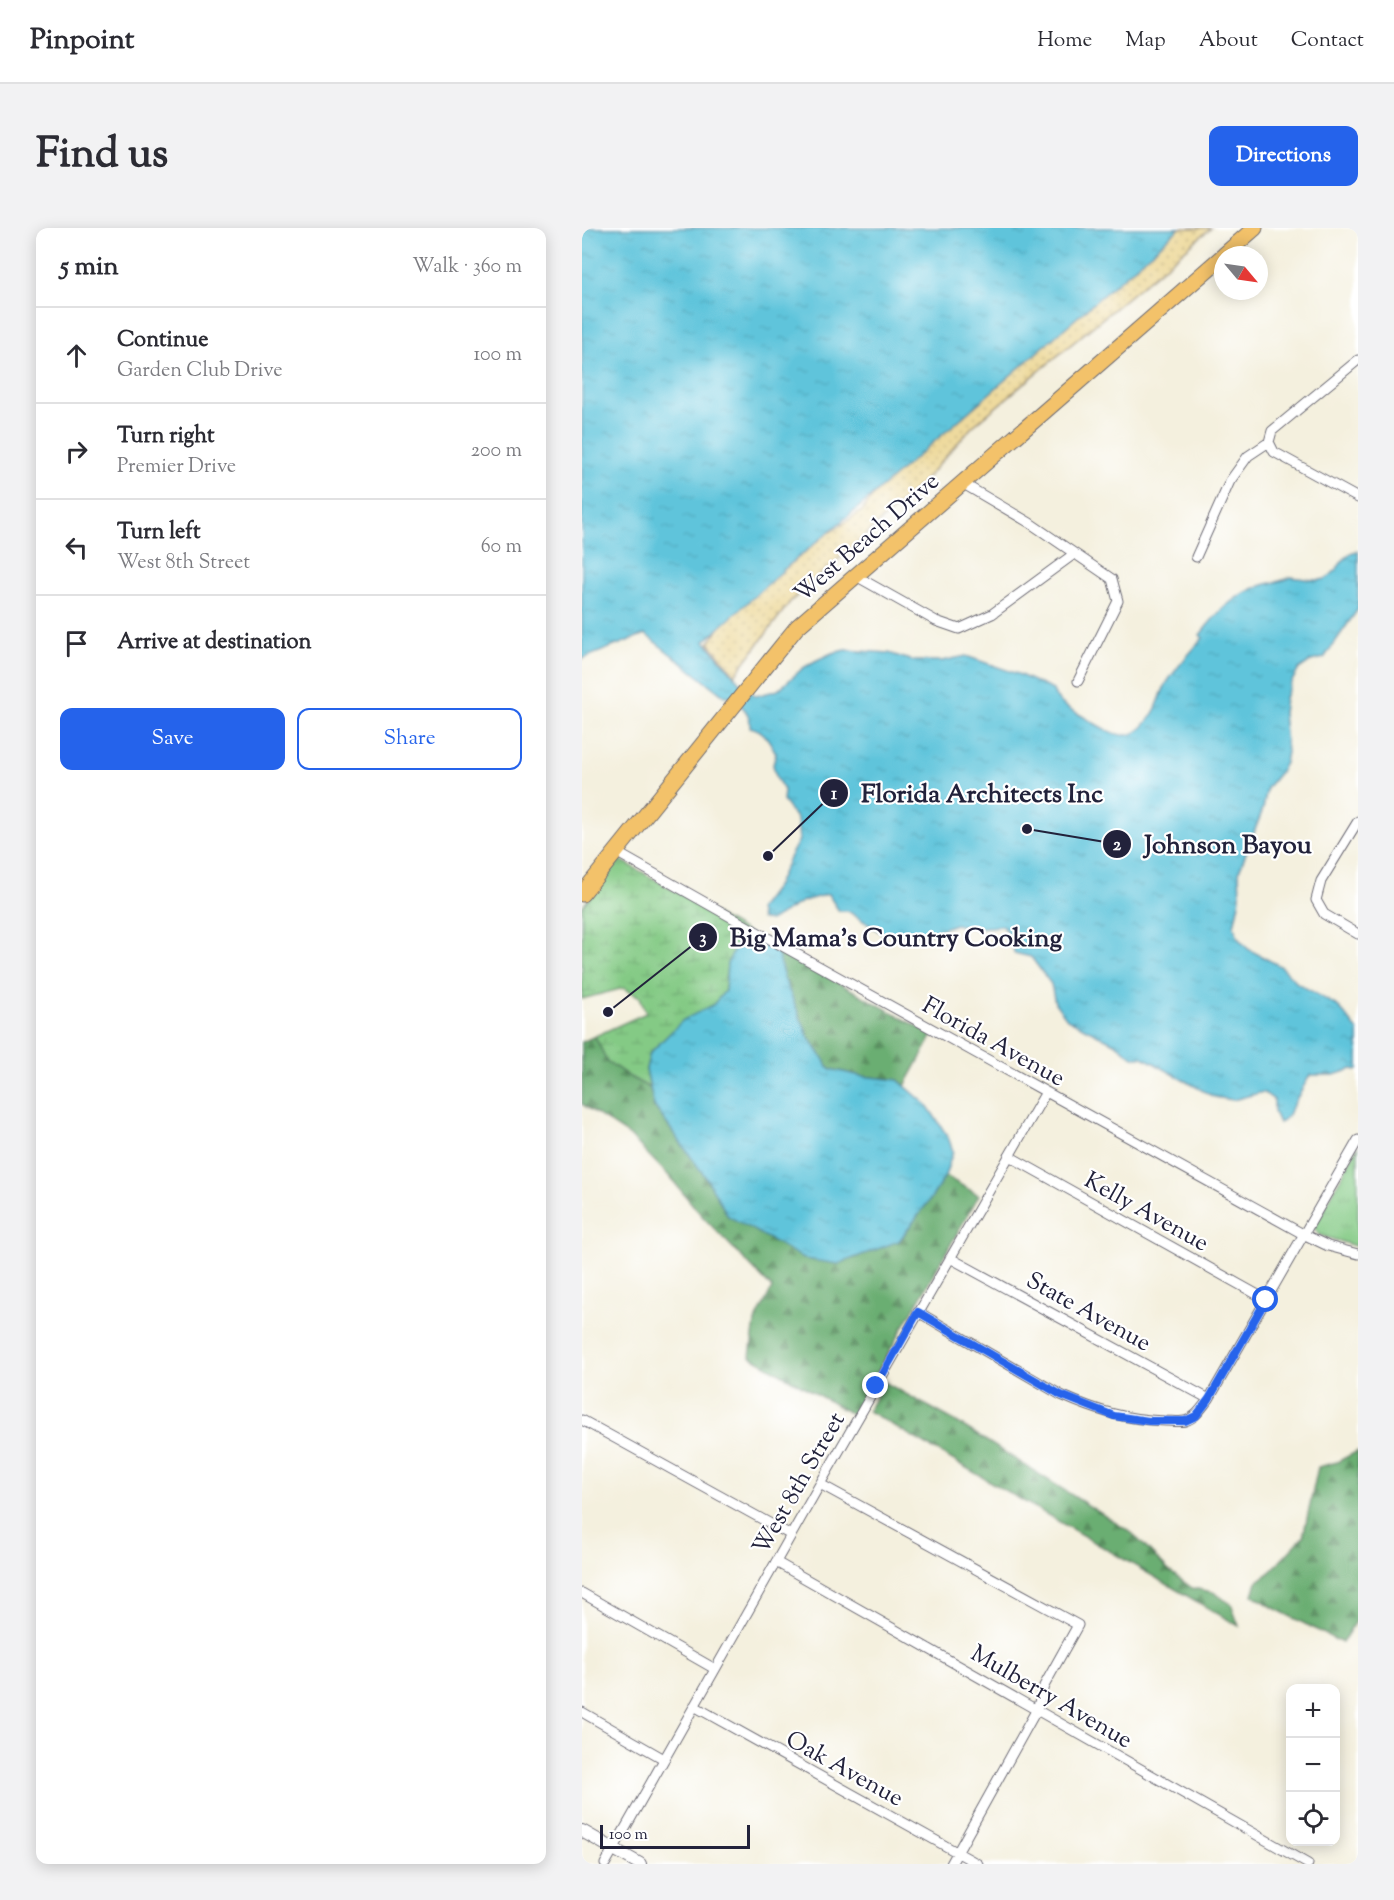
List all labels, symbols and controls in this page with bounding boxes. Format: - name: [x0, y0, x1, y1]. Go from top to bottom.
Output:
- text: Pinpoint: [30, 21, 134, 61]
- text: Home: [1037, 26, 1092, 56]
- text: Map: [1125, 26, 1166, 56]
- text: About: [1199, 26, 1258, 56]
- text: Contact: [1291, 26, 1364, 56]
- text: Find us: [36, 126, 168, 186]
- button: Directions: [1209, 126, 1358, 186]
- north arrow: [1214, 246, 1268, 300]
- text: 5 min: [60, 249, 119, 286]
- text: Walk · 360 m: [412, 253, 522, 282]
- text: Continue: [117, 325, 208, 357]
- icon: ahead: [60, 339, 93, 372]
- text: 100 m: [473, 341, 522, 370]
- text: Garden Club Drive: [117, 357, 282, 386]
- text: Turn right: [117, 421, 214, 453]
- icon: right: [60, 435, 93, 468]
- text: 200 m: [471, 437, 522, 466]
- text: Premier Drive: [117, 453, 236, 482]
- street label: West Beach Drive: [787, 466, 948, 611]
- text: Turn left: [117, 517, 200, 549]
- icon: left: [60, 531, 93, 564]
- text: 60 m: [481, 533, 522, 562]
- text: West 8th Street: [117, 549, 250, 578]
- icon: arrive: [60, 627, 93, 660]
- text: Arrive at destination: [117, 627, 312, 659]
- button: Save: [60, 708, 285, 770]
- button: Share: [297, 708, 522, 770]
- callout: Florida Architects Inc: [819, 771, 1115, 815]
- text: Florida Architects Inc: [861, 777, 1103, 814]
- text: 1: [831, 782, 838, 808]
- callout: Johnson Bayou: [1102, 822, 1324, 866]
- text: Johnson Bayou: [1142, 828, 1312, 865]
- text: 2: [1113, 833, 1122, 859]
- callout: Big Mama's Country Cooking: [688, 915, 1074, 959]
- text: Big Mama's Country Cooking: [730, 921, 1062, 958]
- text: 3: [699, 926, 707, 952]
- street label: Florida Avenue: [915, 989, 1071, 1096]
- street label: Kelly Avenue: [1078, 1164, 1215, 1261]
- street label: State Avenue: [1019, 1264, 1157, 1361]
- route start: [1252, 1286, 1278, 1312]
- route end: [862, 1372, 888, 1398]
- street label: West 8th Street: [745, 1406, 854, 1562]
- street label: Mulberry Avenue: [964, 1638, 1138, 1758]
- map controls: [1286, 1684, 1340, 1846]
- button: +: [1286, 1684, 1340, 1738]
- street label: Oak Avenue: [779, 1723, 909, 1816]
- button: −: [1286, 1738, 1340, 1792]
- button: locate: [1286, 1792, 1340, 1846]
- scale bar: [600, 1822, 750, 1850]
- text: 100 m: [609, 1824, 648, 1847]

